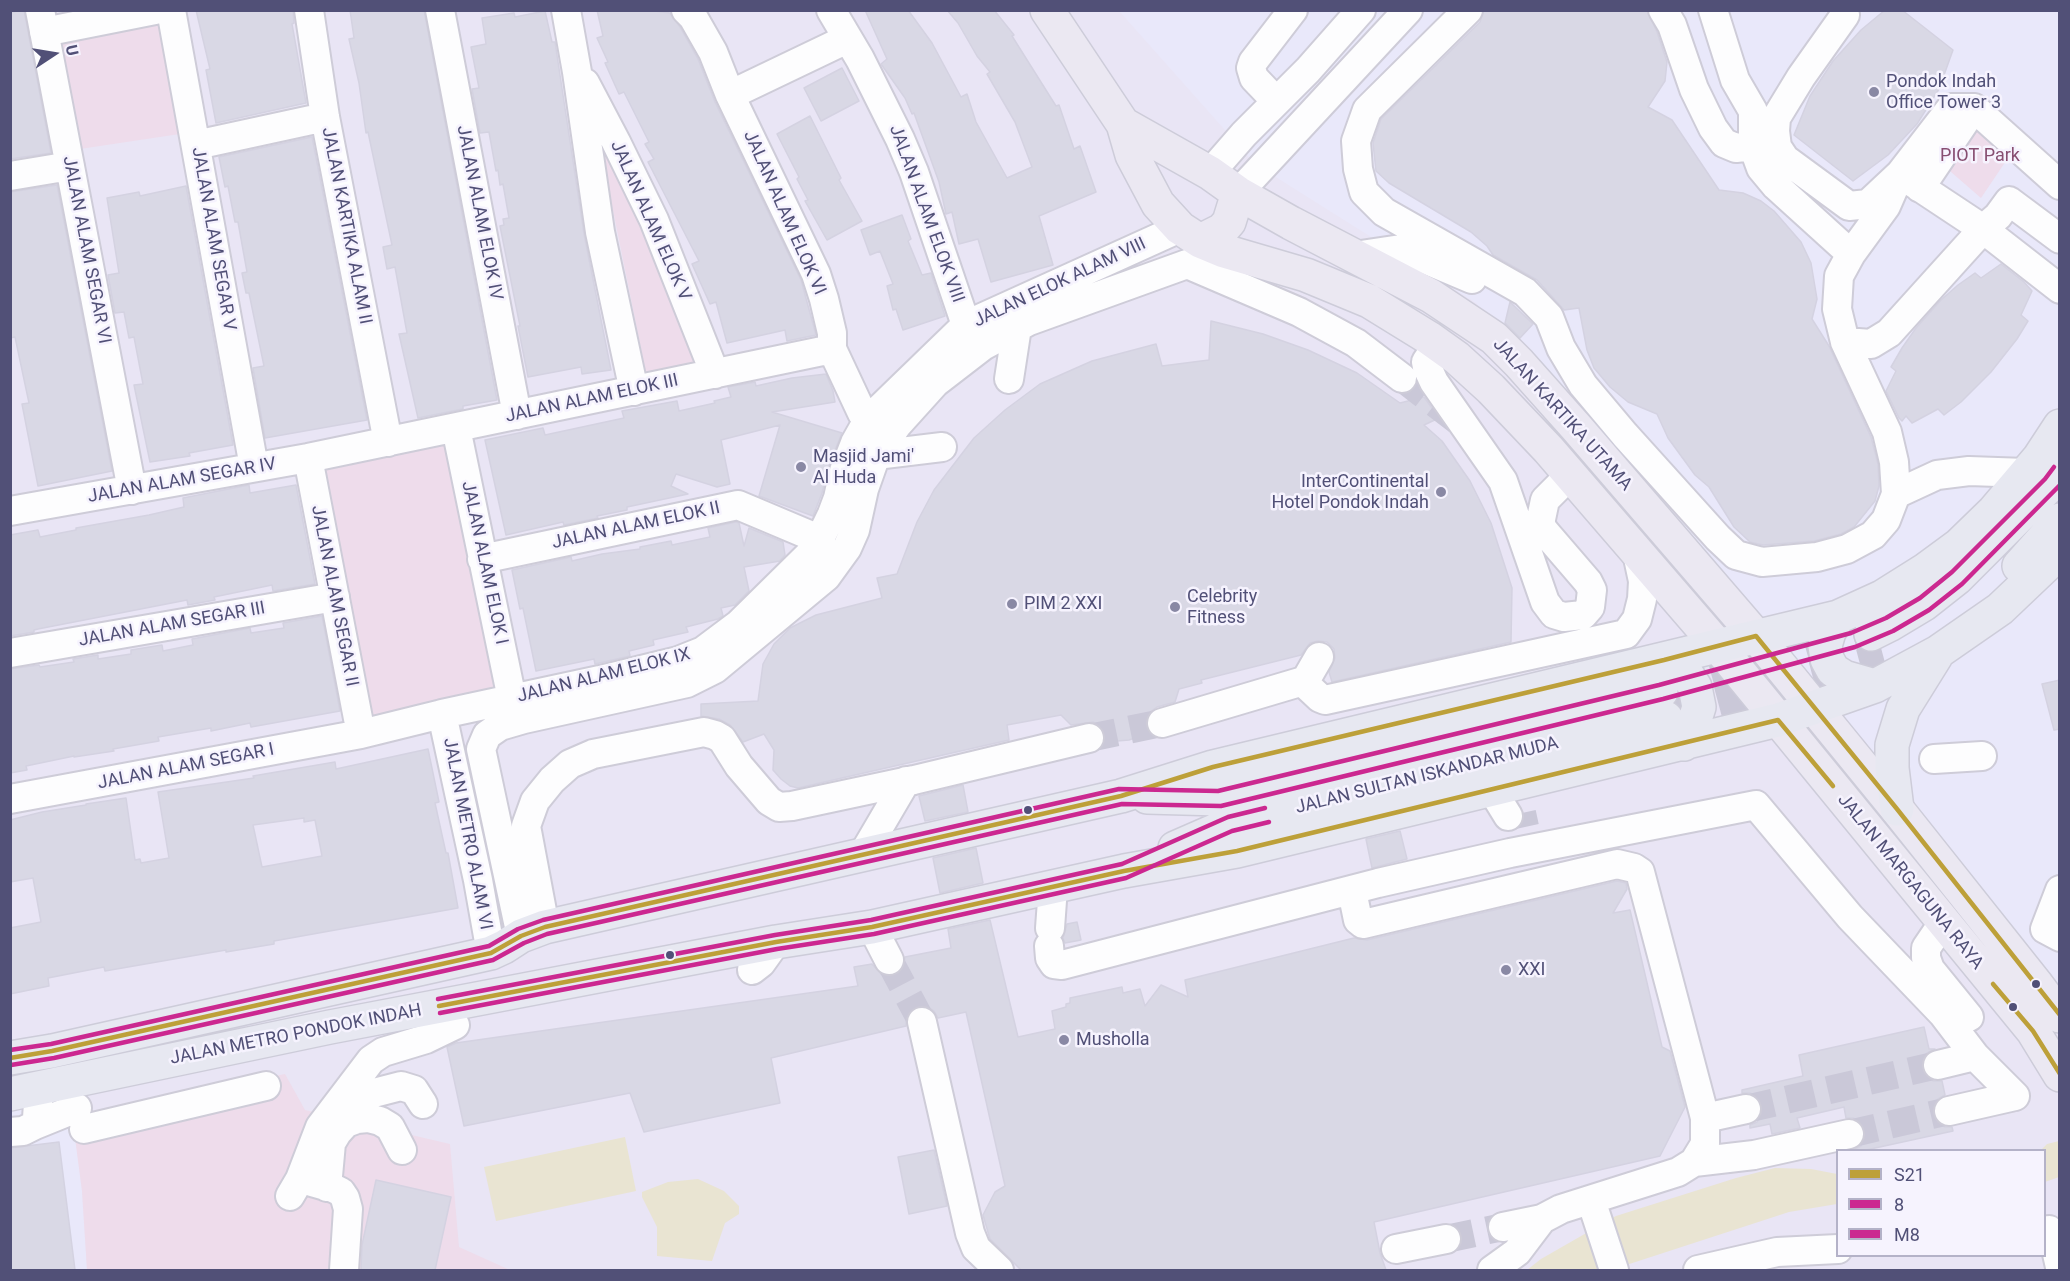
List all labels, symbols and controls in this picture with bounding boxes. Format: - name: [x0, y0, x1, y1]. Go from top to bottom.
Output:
- north arrow: [24, 24, 84, 84]
- text: U: [62, 43, 82, 57]
- place label: Pondok Indah Office Tower 3: [1886, 71, 2001, 113]
- marker: Pondok Indah Office Tower 3: [1867, 85, 1881, 99]
- street label: JALAN ALAM ELOK VIII: [884, 122, 968, 306]
- street label: JALAN ALAM ELOK IV: [451, 124, 507, 302]
- street label: JALAN KARTIKA ALAM II: [316, 126, 376, 326]
- street label: JALAN ALAM ELOK VI: [738, 127, 830, 299]
- street label: JALAN ALAM ELOK V: [605, 138, 695, 304]
- park label: PIOT Park: [1940, 145, 2020, 167]
- street label: JALAN ALAM SEGAR V: [186, 146, 240, 332]
- street label: JALAN ALAM SEGAR VI: [57, 154, 115, 346]
- street label: JALAN ELOK ALAM VIII: [970, 234, 1150, 332]
- street label: JALAN KARTIKA UTAMA: [1488, 334, 1636, 496]
- street label: JALAN ALAM ELOK III: [504, 370, 680, 428]
- place label: Masjid Jami' Al Huda: [813, 446, 914, 488]
- street label: JALAN ALAM SEGAR IV: [86, 454, 278, 508]
- marker: Masjid Jami' Al Huda: [794, 460, 808, 474]
- place label: InterContinental Hotel Pondok Indah: [1271, 471, 1429, 514]
- street label: JALAN ALAM ELOK I: [456, 479, 512, 647]
- marker: InterContinental Hotel Pondok Indah: [1434, 485, 1448, 499]
- street label: JALAN ALAM ELOK II: [550, 498, 722, 554]
- street label: JALAN ALAM SEGAR II: [306, 504, 362, 688]
- place label: Celebrity Fitness: [1187, 586, 1257, 628]
- place label: PIM 2 XXI: [1024, 593, 1102, 615]
- marker: PIM 2 XXI: [1005, 597, 1019, 611]
- street label: JALAN ALAM SEGAR III: [77, 598, 267, 652]
- marker: Celebrity Fitness: [1168, 600, 1182, 614]
- street label: JALAN ALAM ELOK IX: [515, 644, 693, 708]
- street label: JALAN SULTAN ISKANDAR MUDA: [1293, 733, 1561, 819]
- street label: JALAN METRO ALAM VI: [438, 736, 496, 932]
- street label: JALAN ALAM SEGAR I: [96, 739, 276, 795]
- street label: JALAN MARGAGUNA RAYA: [1832, 790, 1988, 974]
- unlabelled marker: [1022, 804, 1034, 816]
- unlabelled marker: [664, 949, 676, 961]
- place label: XXI: [1518, 959, 1545, 981]
- marker: XXI: [1499, 963, 1513, 977]
- unlabelled marker: [2030, 978, 2042, 990]
- street label: JALAN METRO PONDOK INDAH: [168, 1000, 424, 1070]
- unlabelled marker: [2007, 1001, 2019, 1013]
- place label: Musholla: [1076, 1029, 1150, 1051]
- marker: Musholla: [1057, 1033, 1071, 1047]
- legend: [1836, 1149, 2046, 1257]
- text: S21: [1894, 1164, 1925, 1185]
- text: 8: [1894, 1194, 1904, 1215]
- text: M8: [1894, 1224, 1920, 1245]

